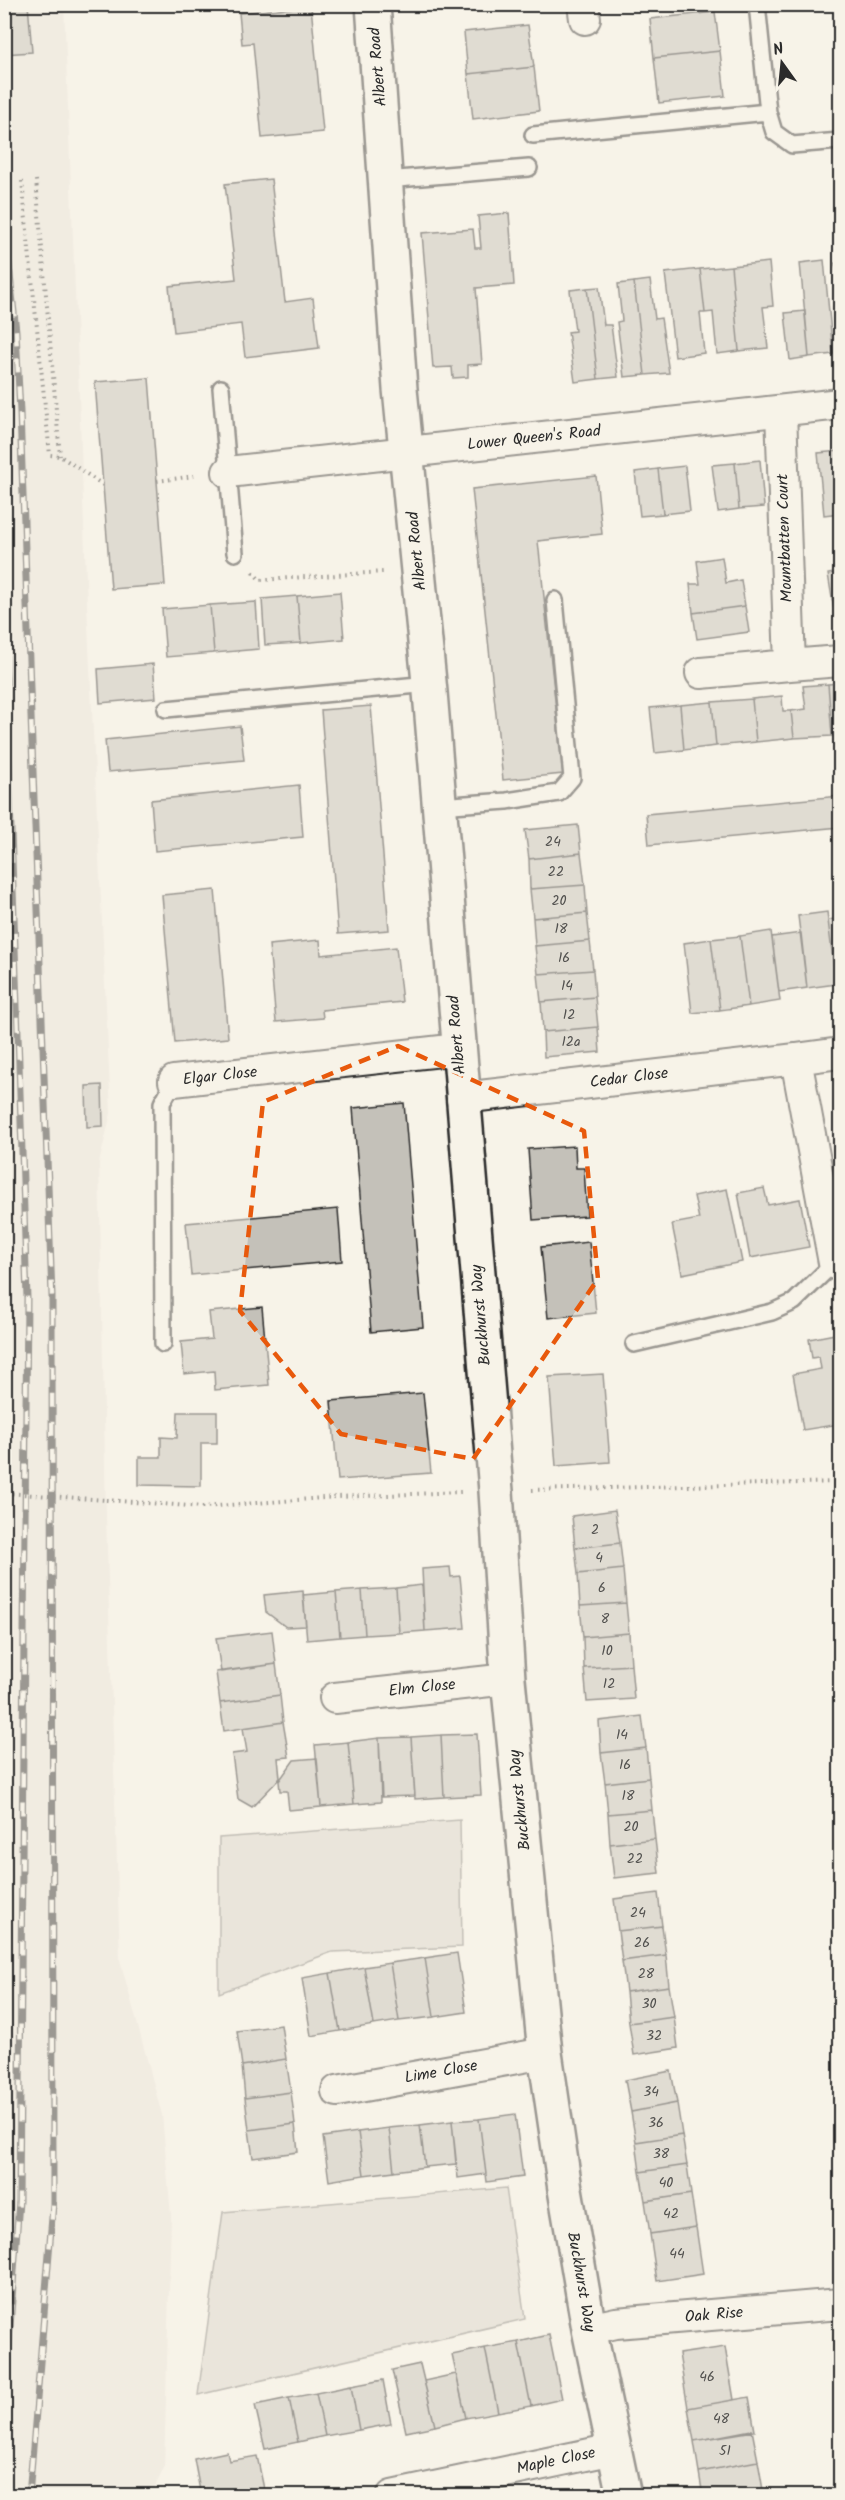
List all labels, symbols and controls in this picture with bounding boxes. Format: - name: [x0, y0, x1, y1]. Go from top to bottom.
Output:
- street label: Albert Road: [362, 25, 394, 108]
- north arrow: [752, 33, 812, 93]
- text: N: [770, 37, 787, 63]
- street label: Lower Queen's Road: [466, 418, 603, 457]
- street label: Mountbatten Court: [770, 472, 800, 603]
- street label: Albert Road: [400, 509, 434, 592]
- house number: 24: [545, 831, 561, 853]
- house number: 22: [548, 861, 564, 883]
- house number: 20: [551, 890, 567, 912]
- house number: 18: [555, 918, 568, 940]
- house number: 16: [558, 947, 570, 969]
- house number: 14: [561, 975, 573, 997]
- street label: Albert Road: [441, 993, 473, 1076]
- house number: 12: [563, 1004, 575, 1026]
- house number: 12a: [561, 1031, 581, 1053]
- street label: Elgar Close: [181, 1060, 259, 1092]
- street label: Cedar Close: [588, 1061, 670, 1095]
- street label: Buckhurst Way: [464, 1263, 498, 1366]
- house number: 2: [591, 1519, 599, 1541]
- house number: 4: [595, 1547, 603, 1569]
- house number: 6: [598, 1577, 606, 1599]
- house number: 8: [601, 1608, 610, 1630]
- house number: 10: [601, 1640, 613, 1662]
- street label: Elm Close: [387, 1672, 457, 1704]
- house number: 12: [603, 1673, 615, 1695]
- house number: 14: [616, 1724, 628, 1746]
- street label: Buckhurst Way: [502, 1748, 538, 1852]
- house number: 16: [619, 1754, 631, 1776]
- house number: 18: [622, 1785, 635, 1807]
- house number: 20: [623, 1816, 639, 1838]
- house number: 22: [627, 1848, 643, 1870]
- house number: 24: [630, 1902, 646, 1924]
- house number: 26: [634, 1932, 650, 1954]
- house number: 28: [638, 1963, 655, 1985]
- house number: 30: [642, 1993, 657, 2015]
- house number: 32: [646, 2025, 662, 2047]
- street label: Lime Close: [403, 2053, 479, 2091]
- house number: 34: [643, 2081, 659, 2103]
- house number: 36: [648, 2112, 664, 2134]
- house number: 38: [653, 2143, 670, 2165]
- house number: 40: [659, 2172, 673, 2194]
- house number: 42: [663, 2203, 679, 2225]
- street label: Buckhurst Way: [560, 2230, 602, 2334]
- house number: 44: [669, 2243, 685, 2265]
- street label: Oak Rise: [684, 2300, 744, 2330]
- house number: 46: [699, 2366, 715, 2388]
- house number: 48: [713, 2408, 730, 2430]
- street label: Maple Close: [514, 2440, 598, 2482]
- house number: 51: [719, 2440, 731, 2462]

